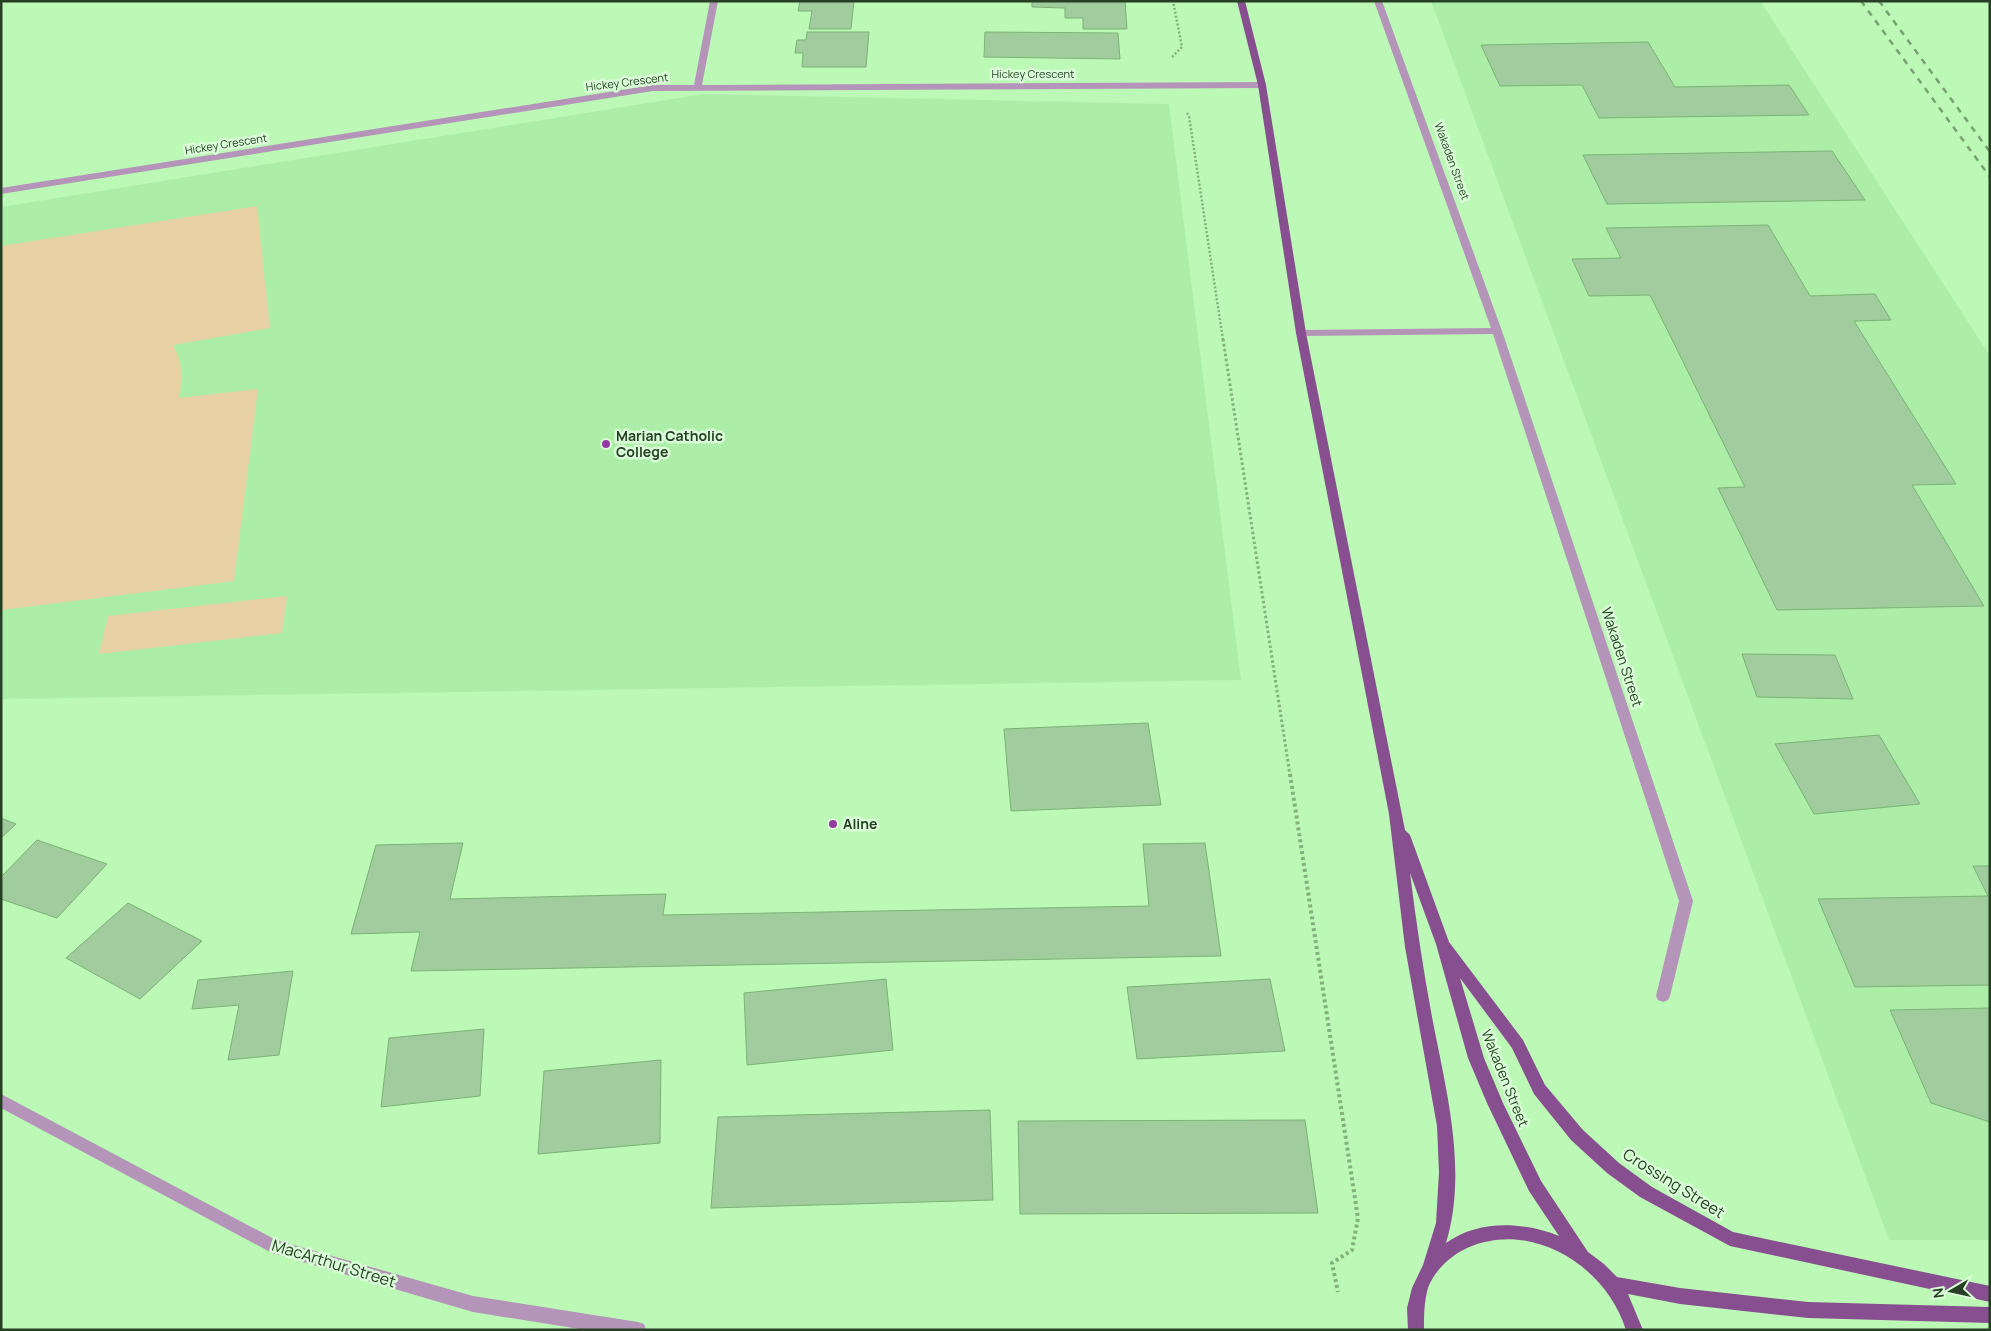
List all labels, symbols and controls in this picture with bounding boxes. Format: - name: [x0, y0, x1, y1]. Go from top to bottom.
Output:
- street label: Hickey Crescent: [992, 66, 1074, 81]
- street label: Hickey Crescent: [585, 69, 669, 94]
- street label: Wakaden Street: [1432, 120, 1473, 202]
- street label: Hickey Crescent: [184, 130, 268, 157]
- place label: Marian Catholic College: [616, 426, 723, 461]
- marker: Marian Catholic College: [600, 438, 612, 450]
- street label: Wakaden Street: [1597, 605, 1648, 709]
- place label: Aline: [843, 814, 877, 833]
- marker: Aline: [827, 818, 839, 830]
- street label: Wakaden Street: [1477, 1026, 1534, 1130]
- street label: Crossing Street: [1619, 1143, 1729, 1223]
- street label: MacArthur Street: [269, 1234, 399, 1292]
- north arrow: [1926, 1266, 1976, 1316]
- text: N: [1927, 1287, 1948, 1300]

